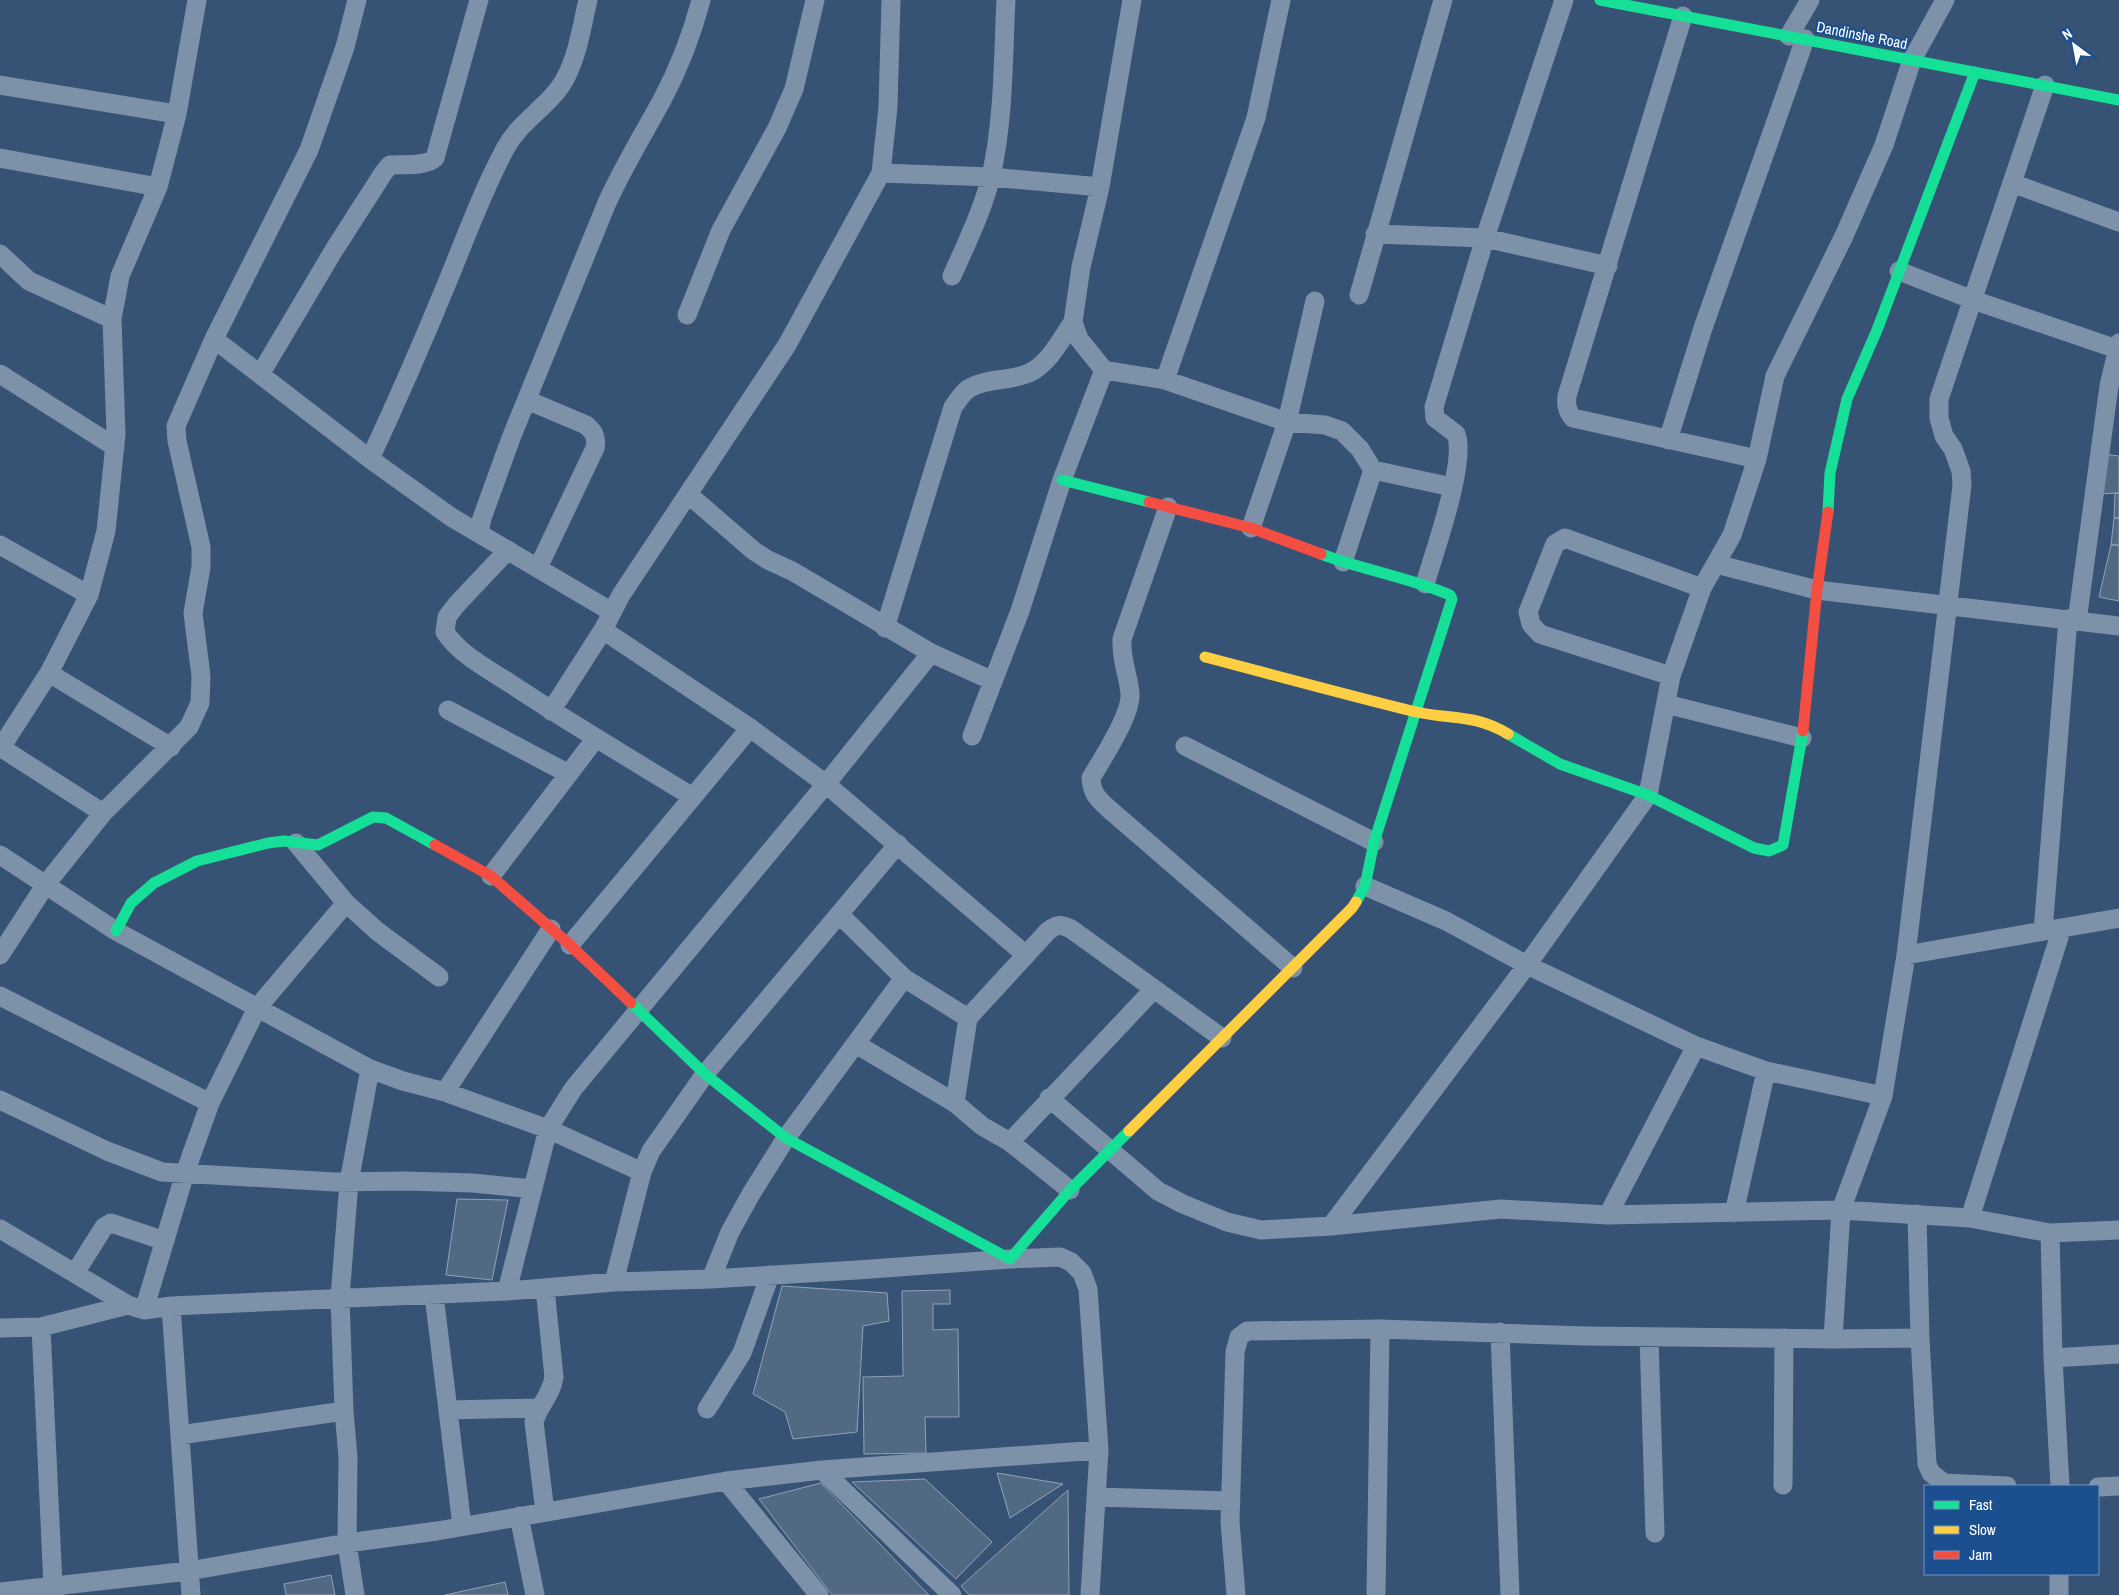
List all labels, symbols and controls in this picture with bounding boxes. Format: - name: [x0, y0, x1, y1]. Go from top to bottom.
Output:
- street label: Dandinshe Road: [1815, 16, 1909, 54]
- north arrow: [2049, 20, 2099, 70]
- text: N: [2059, 24, 2075, 44]
- legend: [1924, 1485, 2099, 1575]
- text: Fast: [1969, 1494, 1993, 1515]
- text: Slow: [1969, 1519, 1996, 1540]
- text: Jam: [1969, 1544, 1992, 1565]

